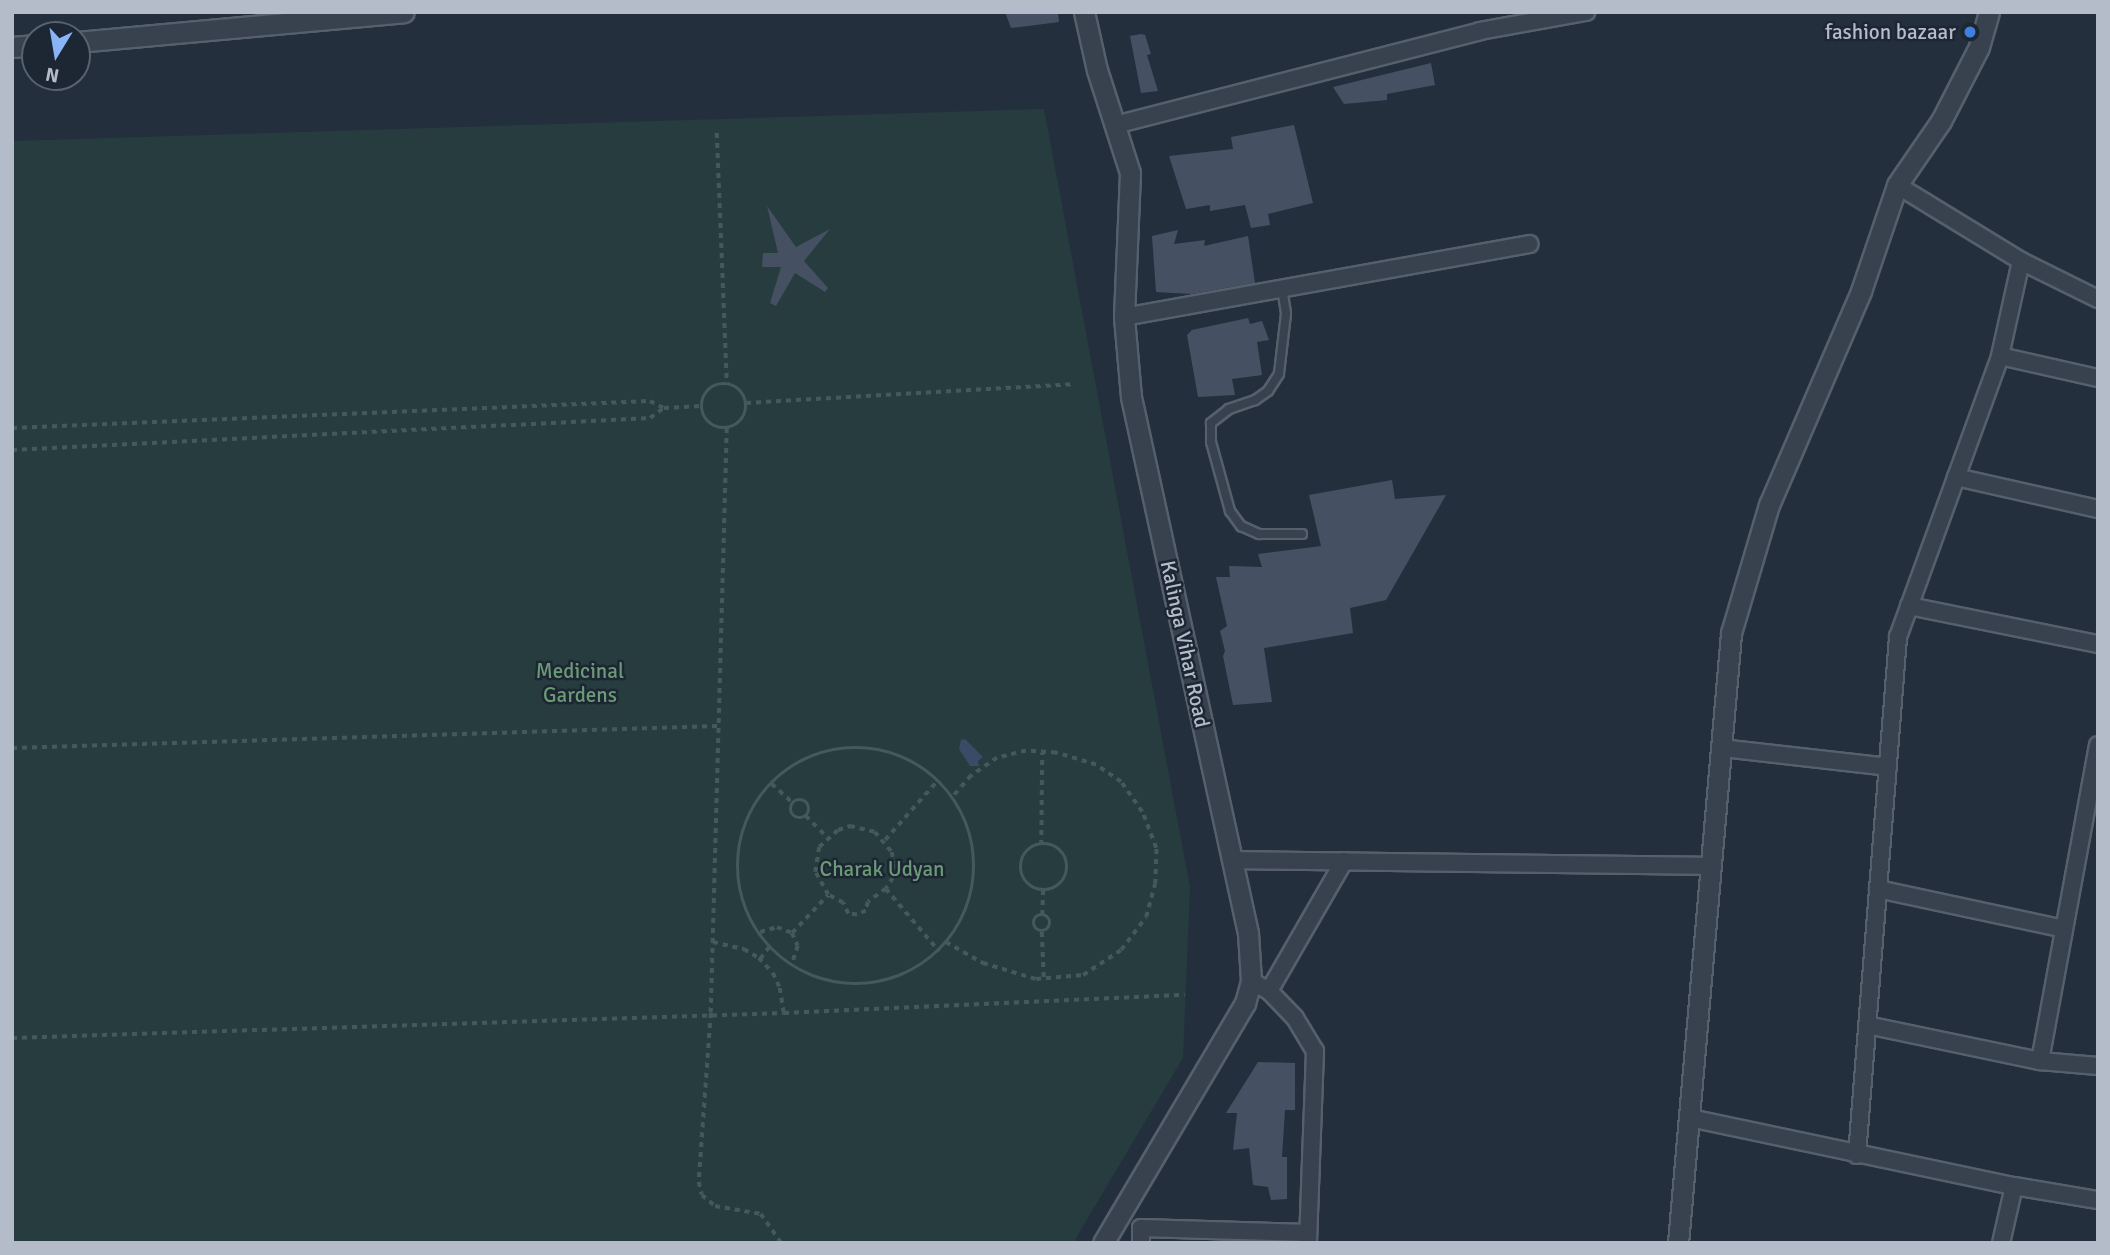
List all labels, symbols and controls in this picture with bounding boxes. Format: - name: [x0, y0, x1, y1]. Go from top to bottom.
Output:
- place label: fashion bazaar: [1825, 19, 1956, 45]
- north arrow: [21, 21, 91, 91]
- marker: fashion bazaar: [1962, 24, 1978, 40]
- text: N: [44, 62, 61, 88]
- street label: Kalinga Vihar Road: [1155, 558, 1215, 730]
- park label: Medicinal Gardens: [536, 658, 624, 708]
- park label: Charak Udyan: [820, 856, 944, 882]

